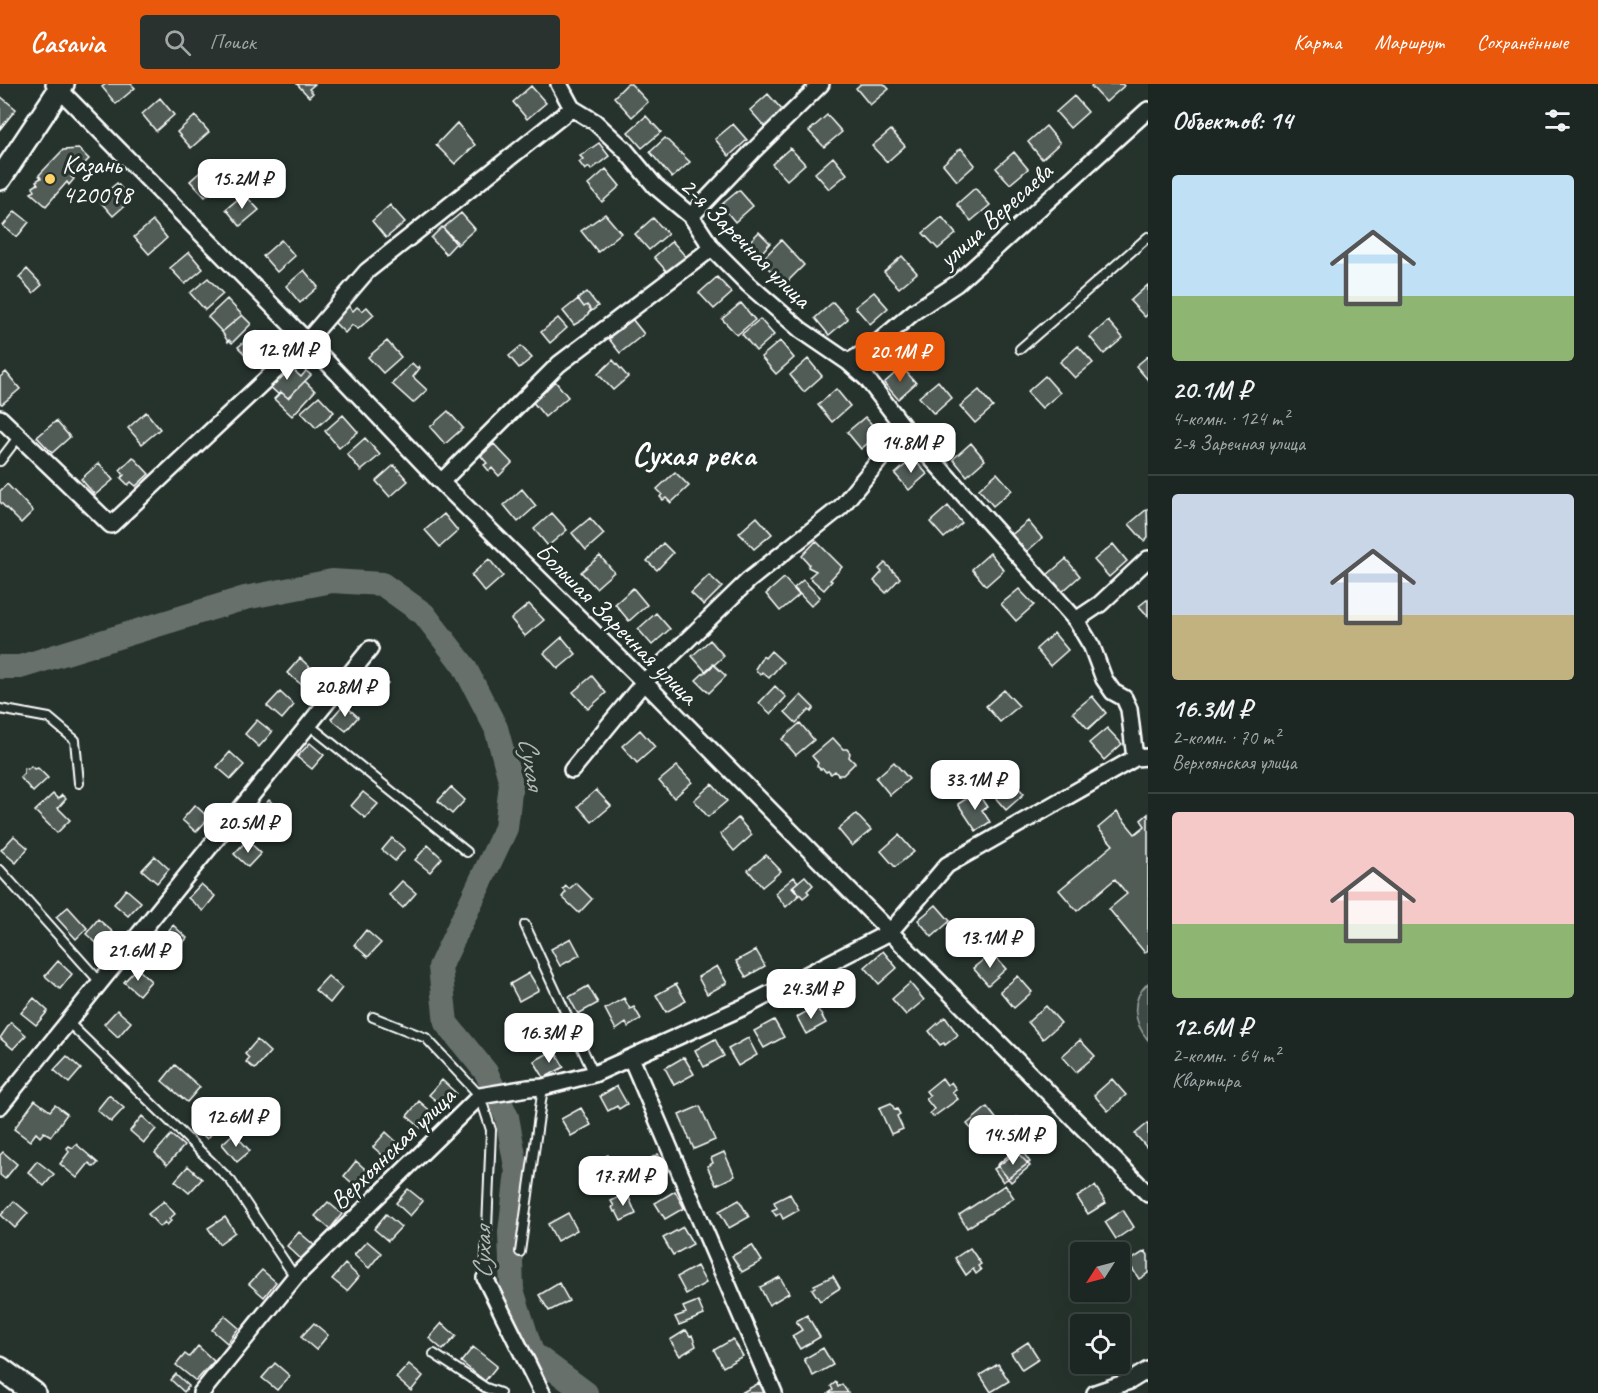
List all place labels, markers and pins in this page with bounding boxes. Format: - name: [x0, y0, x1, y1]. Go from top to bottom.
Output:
- place label: Казань 420098: [62, 148, 135, 211]
- pin: 15.2M ₽: [187, 159, 297, 210]
- marker: Казань 420098: [43, 172, 57, 186]
- pin: 12.9M ₽: [232, 330, 342, 381]
- pin: 20.1M ₽: [845, 332, 955, 383]
- pin: 14.8M ₽: [856, 423, 966, 474]
- pin: 20.8M ₽: [290, 667, 400, 718]
- pin: 33.1M ₽: [920, 760, 1030, 811]
- pin: 20.5M ₽: [193, 803, 303, 854]
- pin: 13.1M ₽: [935, 918, 1045, 969]
- pin: 21.6M ₽: [83, 931, 193, 982]
- pin: 24.3M ₽: [756, 969, 866, 1020]
- pin: 16.3M ₽: [494, 1013, 604, 1064]
- pin: 12.6M ₽: [181, 1097, 291, 1148]
- pin: 14.5M ₽: [958, 1115, 1068, 1166]
- pin: 17.7M ₽: [568, 1156, 678, 1207]

